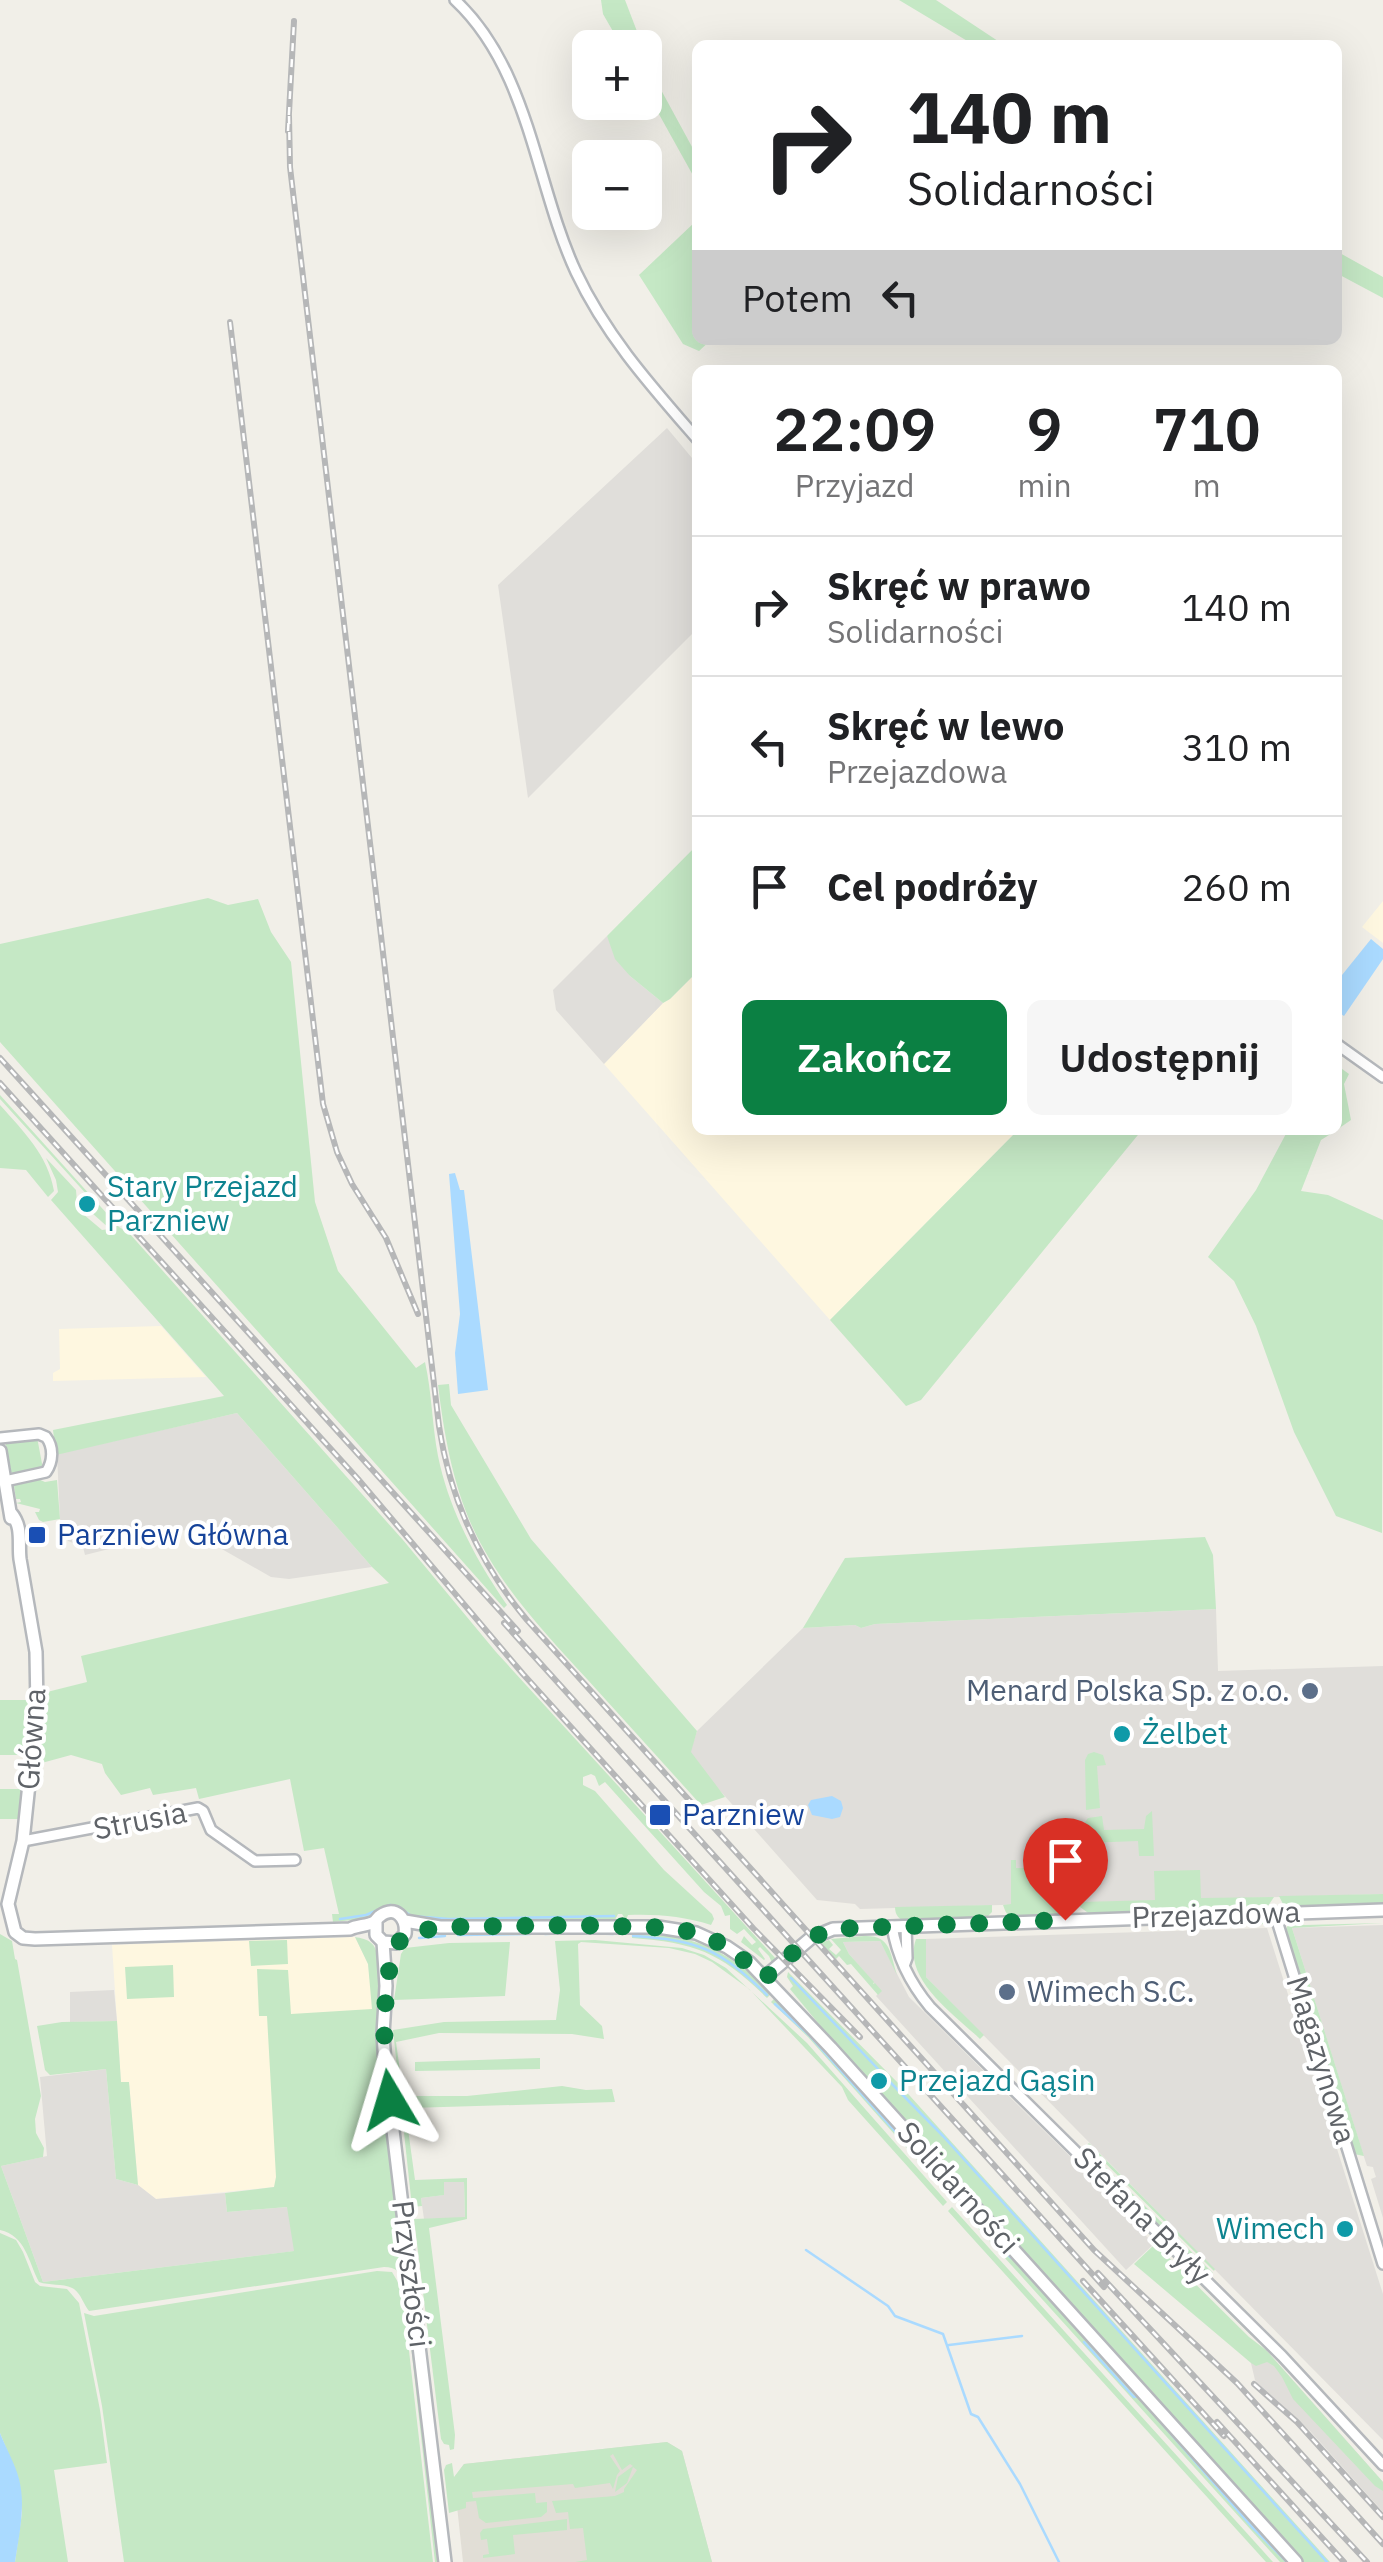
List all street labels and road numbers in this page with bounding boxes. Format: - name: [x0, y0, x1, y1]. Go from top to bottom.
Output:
- street label: Główna: [7, 1687, 54, 1791]
- street label: Strusia: [90, 1791, 190, 1848]
- street label: Przejazdowa: [1131, 1891, 1301, 1936]
- street label: Magazynowa: [1278, 1971, 1366, 2148]
- street label: Solidarności: [889, 2112, 1029, 2261]
- street label: Stefana Bryły: [1066, 2138, 1220, 2292]
- street label: Przyszłości: [384, 2198, 441, 2350]

